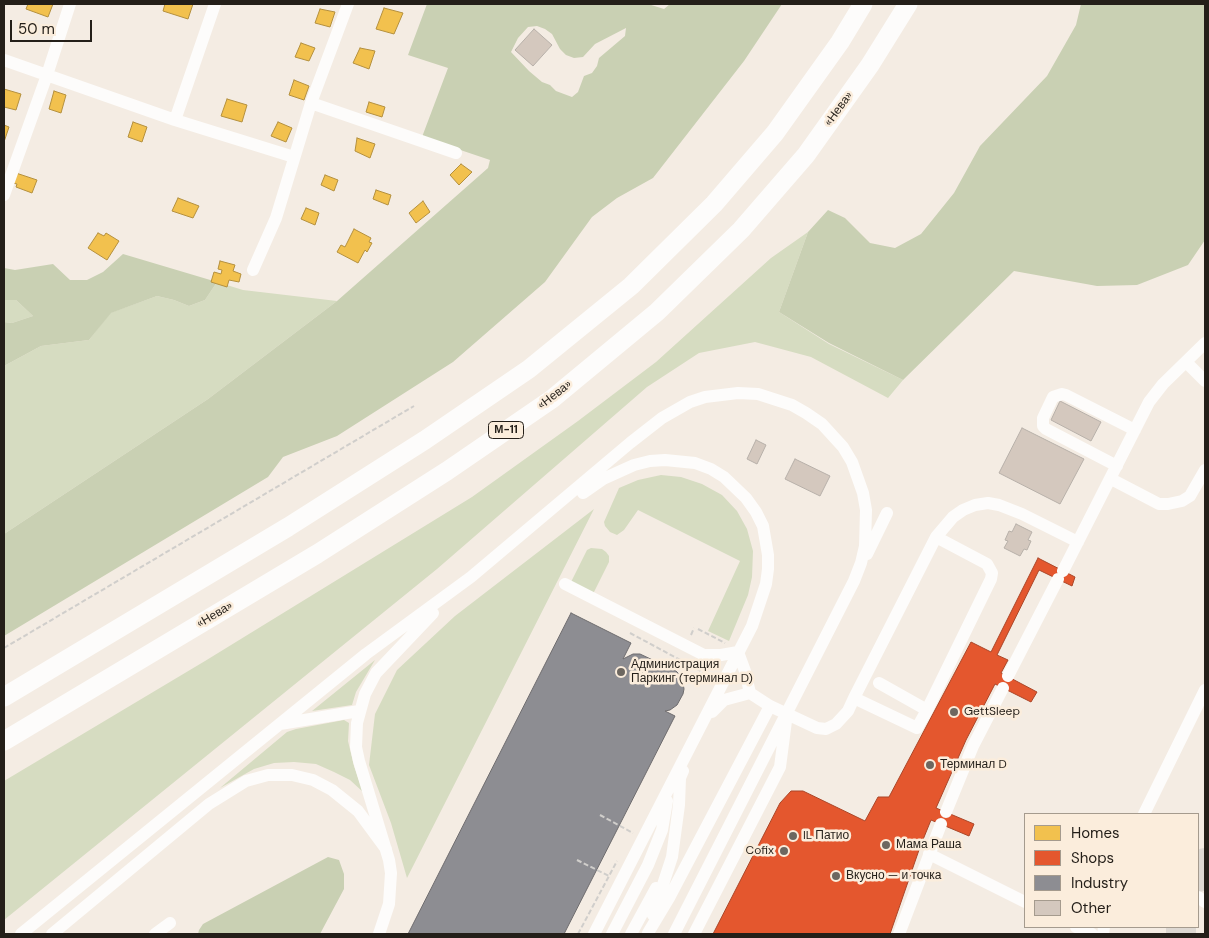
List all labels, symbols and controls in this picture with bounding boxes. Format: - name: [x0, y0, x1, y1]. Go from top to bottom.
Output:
- scale bar: [12, 10, 95, 42]
- text: 50 m: [18, 19, 55, 39]
- street label: «Нева»: [822, 89, 856, 129]
- street label: «Нева»: [535, 377, 575, 413]
- road number: М-11: [488, 422, 524, 438]
- street label: «Нева»: [195, 599, 235, 631]
- place label: Администрация Паркинг (терминал D): [631, 658, 753, 686]
- marker: Администрация Паркинг (терминал D): [615, 666, 627, 678]
- place label: GettSleep: [964, 705, 1020, 719]
- marker: GettSleep: [948, 706, 960, 718]
- place label: Терминал D: [940, 758, 1007, 772]
- marker: Терминал D: [924, 759, 936, 771]
- legend: [1024, 813, 1199, 928]
- text: Homes: [1071, 823, 1120, 843]
- place label: IL Патио: [803, 829, 849, 843]
- marker: IL Патио: [787, 830, 799, 842]
- place label: Мама Раша: [896, 838, 962, 852]
- marker: Мама Раша: [880, 839, 892, 851]
- place label: Cofix: [746, 844, 774, 858]
- marker: Cofix: [778, 845, 790, 857]
- text: Shops: [1071, 848, 1114, 868]
- place label: Вкусно — и точка: [846, 869, 942, 883]
- marker: Вкусно — и точка: [830, 870, 842, 882]
- text: Industry: [1071, 873, 1128, 893]
- text: Other: [1071, 898, 1111, 918]

